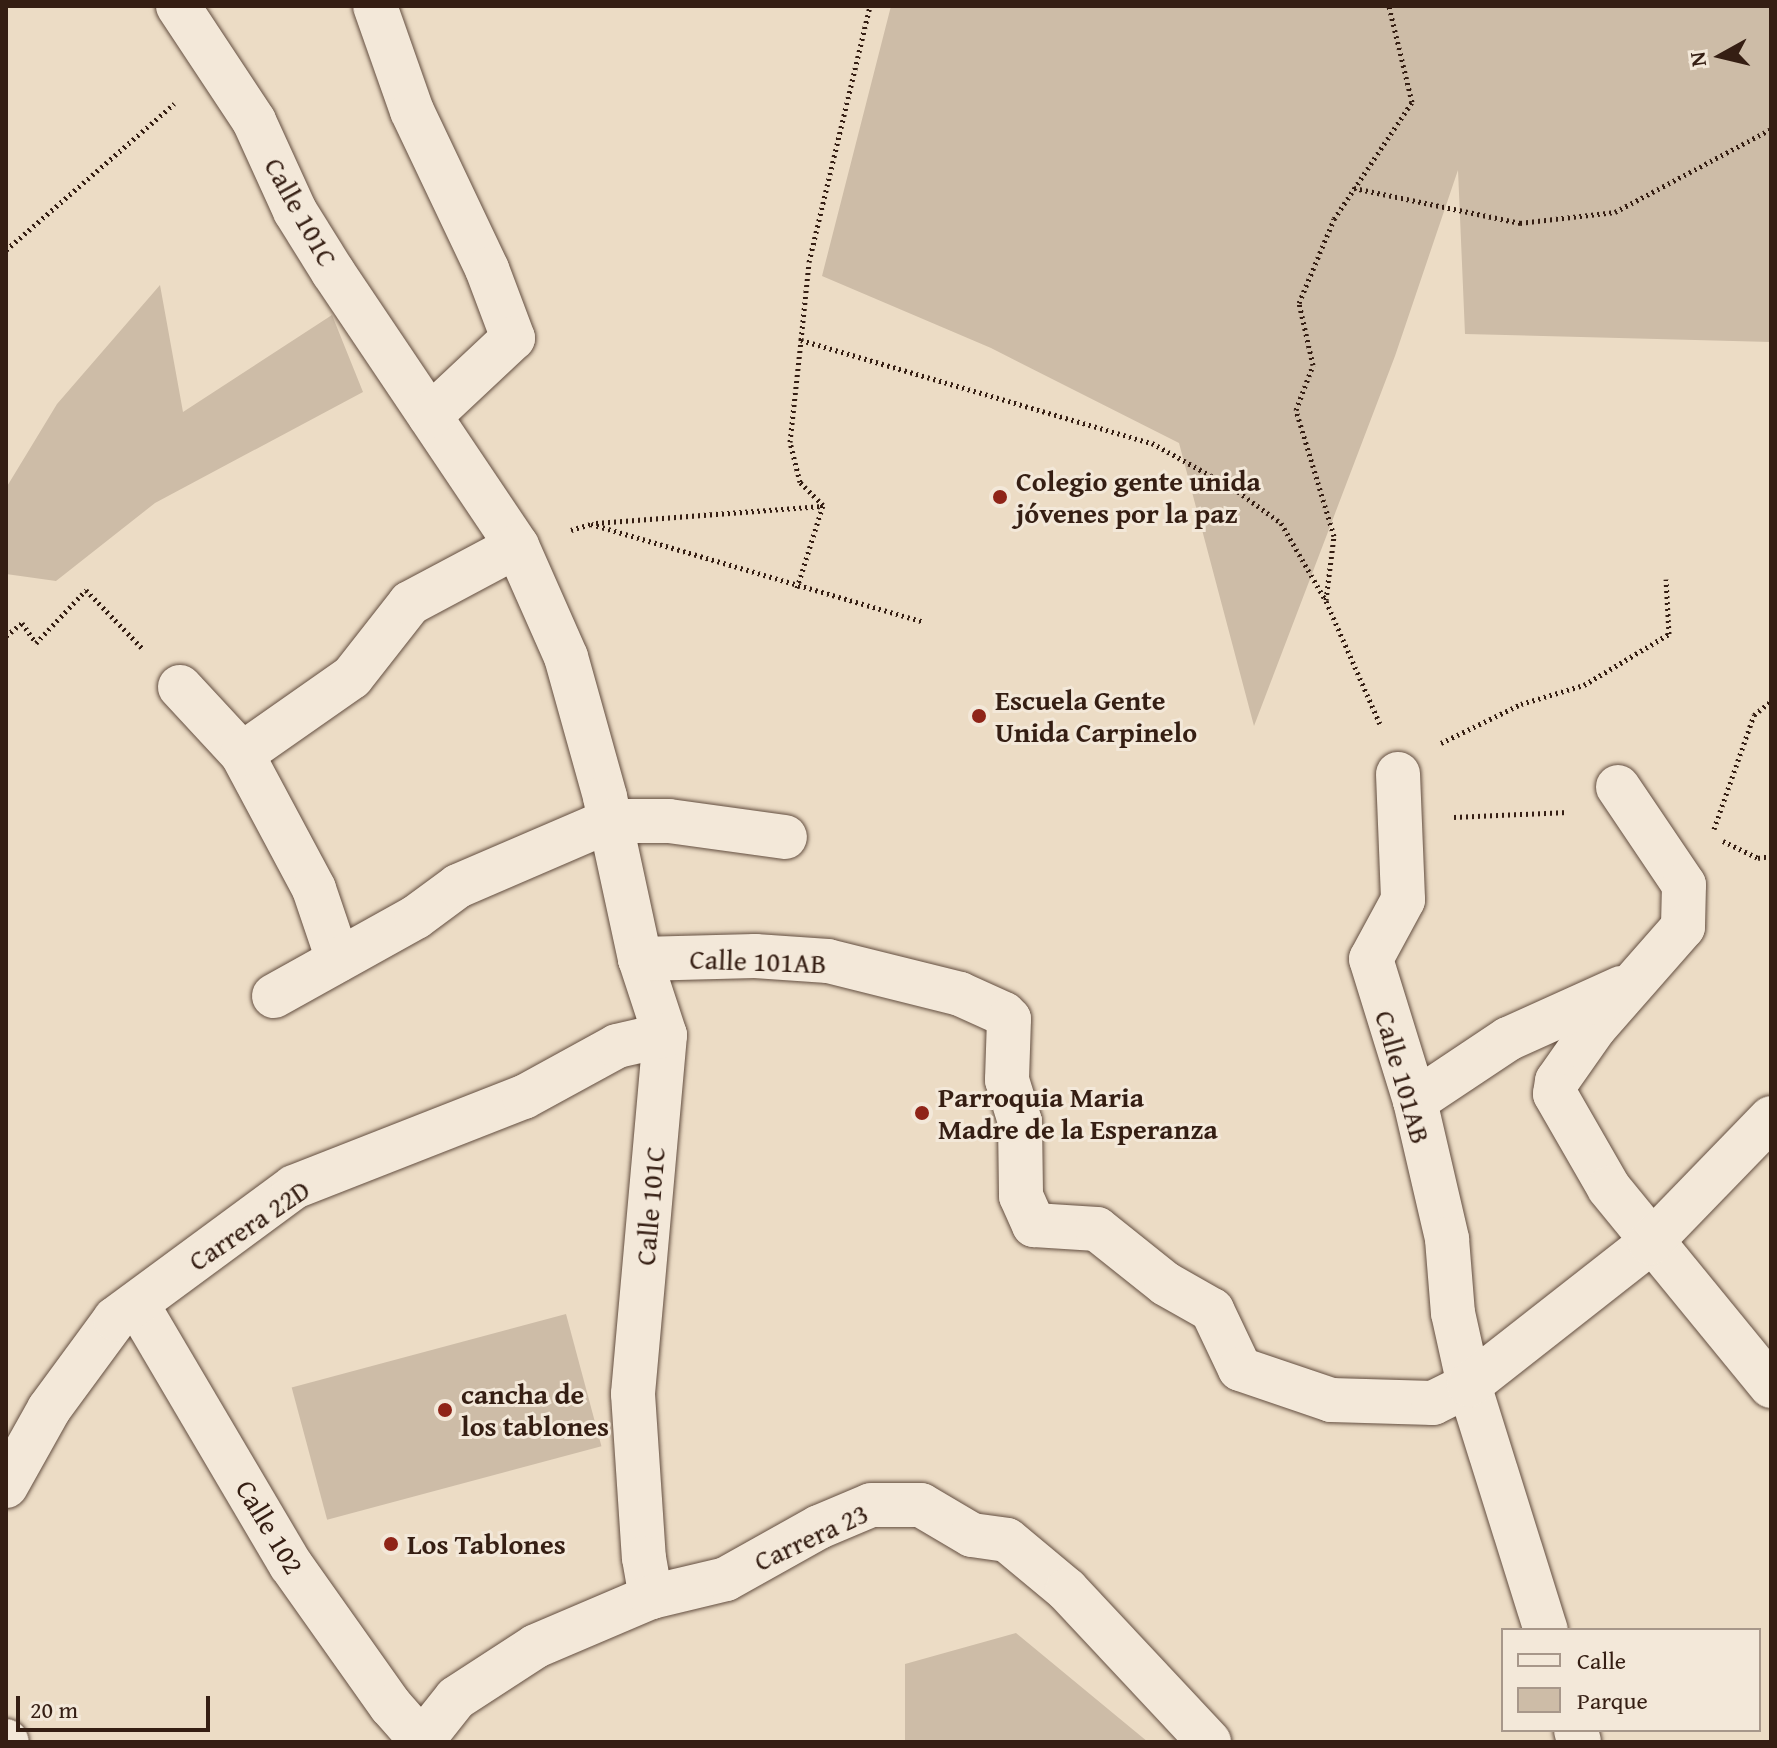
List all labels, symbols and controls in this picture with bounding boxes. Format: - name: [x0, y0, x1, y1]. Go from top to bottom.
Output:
- north arrow: [1681, 16, 1761, 96]
- text: N: [1680, 50, 1714, 69]
- street label: Calle 101C: [257, 152, 345, 272]
- place label: Colegio gente unida jóvenes por la paz: [1016, 464, 1261, 530]
- marker: Colegio gente unida jóvenes por la paz: [991, 488, 1009, 506]
- place label: Escuela Gente Unida Carpinelo: [995, 683, 1197, 749]
- marker: Escuela Gente Unida Carpinelo: [970, 707, 988, 725]
- street label: Calle 101AB: [689, 942, 827, 980]
- street label: Calle 101AB: [1368, 1007, 1438, 1147]
- place label: Parroquia Maria Madre de la Esperanza: [938, 1080, 1218, 1146]
- marker: Parroquia Maria Madre de la Esperanza: [913, 1104, 931, 1122]
- street label: Calle 101C: [628, 1145, 672, 1267]
- street label: Carrera 22D: [182, 1172, 316, 1278]
- place label: cancha de los tablones: [461, 1377, 609, 1443]
- marker: cancha de los tablones: [436, 1401, 454, 1419]
- street label: Calle 102: [229, 1474, 311, 1580]
- street label: Carrera 23: [749, 1496, 873, 1578]
- place label: Los Tablones: [407, 1527, 566, 1561]
- marker: Los Tablones: [382, 1535, 400, 1553]
- legend: [1501, 1628, 1761, 1732]
- text: Calle: [1577, 1643, 1626, 1678]
- scale bar: [20, 1680, 214, 1730]
- text: Parque: [1577, 1683, 1648, 1718]
- text: 20 m: [30, 1692, 78, 1727]

